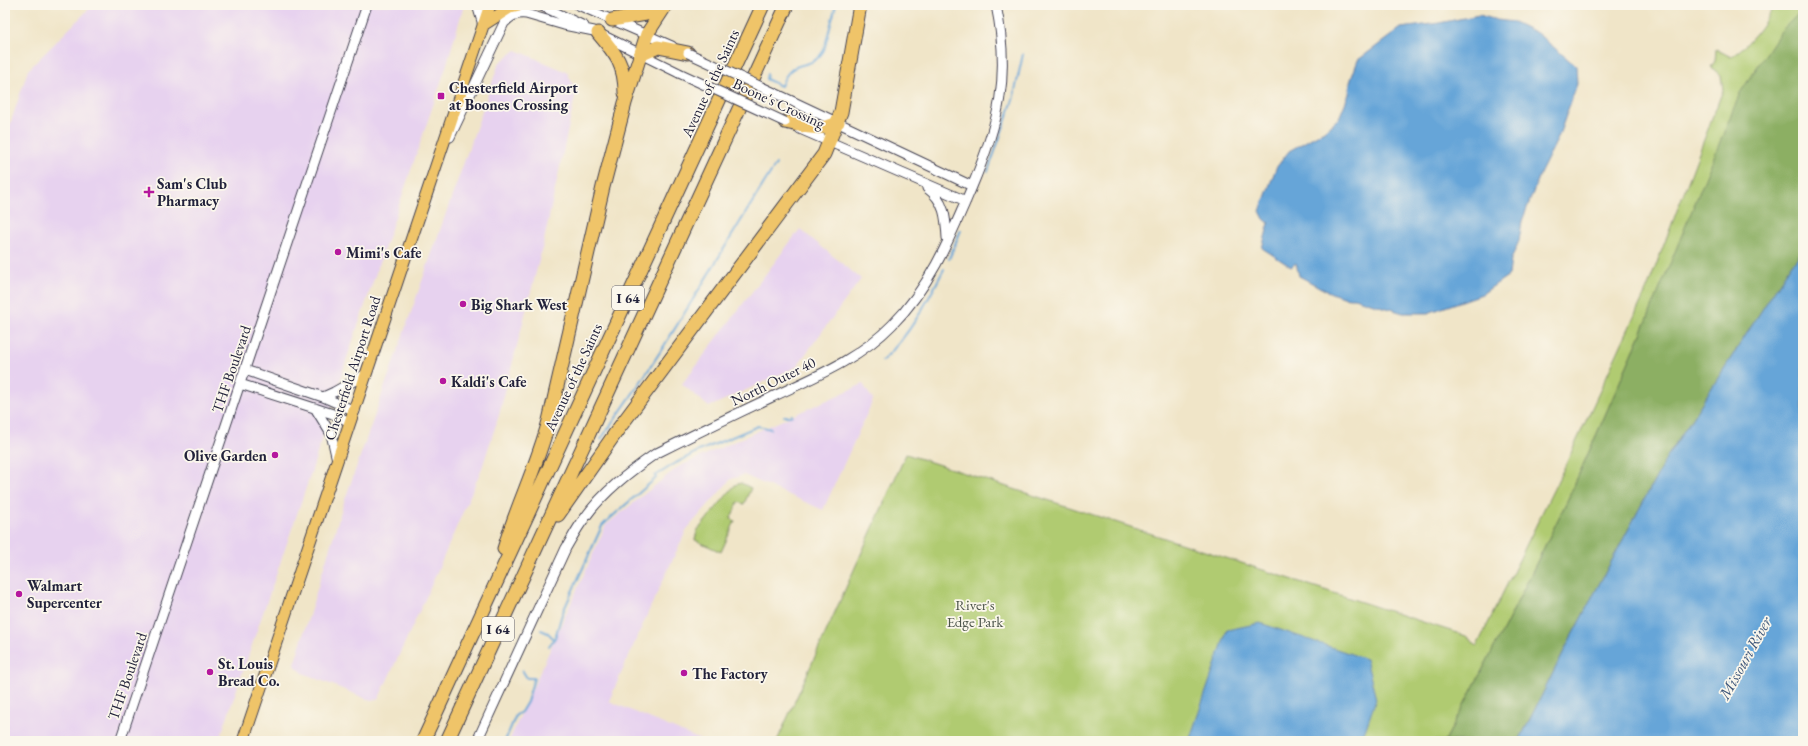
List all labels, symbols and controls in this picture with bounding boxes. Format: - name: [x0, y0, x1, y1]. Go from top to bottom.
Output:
- street label: Avenue of the Saints: [676, 26, 743, 141]
- street label: Boone's Crossing: [730, 73, 828, 133]
- place label: Chesterfield Airport at Boones Crossing: [449, 78, 578, 114]
- marker: Chesterfield Airport at Boones Crossing: [436, 91, 446, 101]
- place label: Sam's Club Pharmacy: [157, 174, 227, 210]
- marker: Sam's Club Pharmacy: [144, 187, 154, 197]
- place label: Mimi's Cafe: [346, 243, 422, 262]
- marker: Mimi's Cafe: [333, 247, 343, 257]
- road number: I 64: [612, 286, 644, 310]
- street label: Chesterfield Airport Road: [320, 293, 384, 443]
- place label: Big Shark West: [471, 295, 567, 314]
- marker: Big Shark West: [458, 299, 468, 309]
- street label: Avenue of the Saints: [539, 320, 606, 435]
- street label: THF Boulevard: [207, 322, 255, 415]
- street label: North Outer 40: [727, 352, 819, 410]
- place label: Kaldi's Cafe: [451, 372, 527, 391]
- marker: Kaldi's Cafe: [438, 376, 448, 386]
- place label: Olive Garden: [184, 446, 268, 465]
- marker: Olive Garden: [270, 450, 280, 460]
- place label: Walmart Supercenter: [27, 576, 103, 612]
- marker: Walmart Supercenter: [14, 589, 24, 599]
- park label: River's Edge Park: [947, 595, 1004, 631]
- water label: Missouri River: [1713, 612, 1777, 704]
- road number: I 64: [482, 617, 514, 641]
- street label: THF Boulevard: [103, 629, 151, 722]
- place label: St. Louis Bread Co.: [218, 654, 280, 690]
- place label: The Factory: [692, 664, 769, 683]
- marker: St. Louis Bread Co.: [205, 667, 215, 677]
- marker: The Factory: [679, 668, 689, 678]

